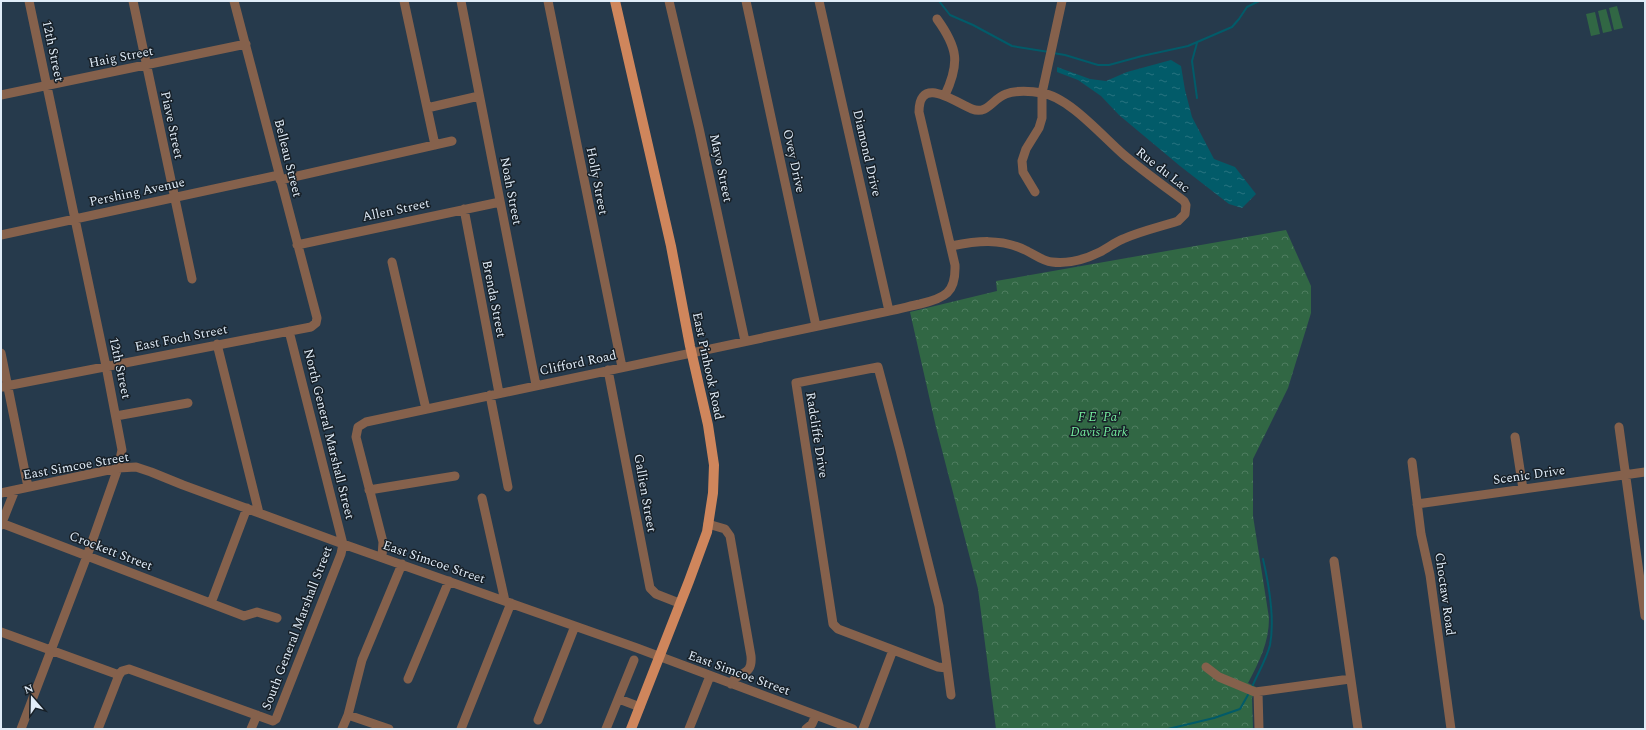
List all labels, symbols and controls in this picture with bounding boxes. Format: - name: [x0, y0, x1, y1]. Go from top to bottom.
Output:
- street label: 12th Street: [37, 18, 69, 84]
- street label: Haig Street: [87, 41, 155, 73]
- street label: Piave Street: [155, 89, 189, 161]
- street label: Diamond Drive: [847, 108, 887, 198]
- street label: Belleau Street: [269, 117, 307, 200]
- street label: Ovey Drive: [778, 127, 810, 195]
- street label: Mayo Street: [704, 132, 738, 204]
- street label: Rue du Lac: [1132, 142, 1194, 198]
- street label: Holly Street: [581, 145, 613, 217]
- street label: Noah Street: [495, 155, 527, 227]
- street label: Pershing Avenue: [87, 172, 187, 212]
- street label: Allen Street: [360, 193, 432, 227]
- street label: Brenda Street: [477, 259, 511, 340]
- street label: East Pinhook Road: [687, 310, 729, 422]
- street label: East Foch Street: [133, 319, 229, 357]
- street label: 12th Street: [104, 335, 136, 401]
- street label: Clifford Road: [538, 345, 618, 381]
- street label: North General Marshall Street: [298, 347, 360, 522]
- street label: Radcliffe Drive: [800, 391, 834, 479]
- park label: F E 'Pa' Davis Park: [1070, 407, 1128, 442]
- street label: East Simcoe Street: [21, 447, 131, 485]
- street label: Gallien Street: [628, 452, 662, 534]
- street label: Scenic Drive: [1492, 460, 1566, 490]
- street label: Crockett Street: [66, 526, 156, 576]
- street label: East Simcoe Street: [380, 535, 488, 589]
- street label: South General Marshall Street: [256, 543, 338, 713]
- street label: Choctaw Road: [1429, 551, 1461, 637]
- street label: East Simcoe Street: [685, 645, 793, 701]
- north arrow: [12, 678, 52, 718]
- text: N: [22, 680, 36, 699]

